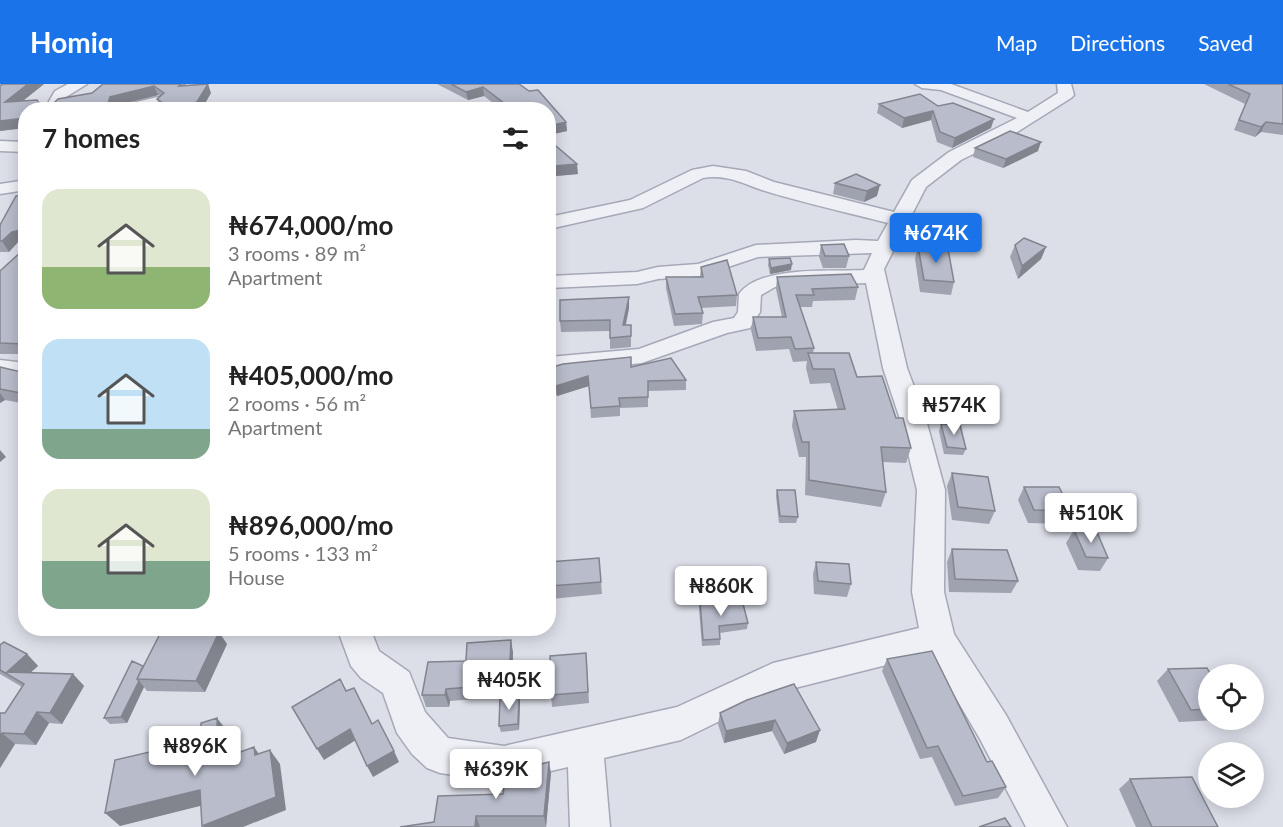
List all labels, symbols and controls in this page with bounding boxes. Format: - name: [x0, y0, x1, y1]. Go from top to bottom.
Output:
- text: Homiq: [30, 25, 114, 59]
- text: Map: [996, 30, 1037, 55]
- text: Directions: [1070, 30, 1165, 55]
- text: Saved: [1198, 30, 1253, 55]
- text: 7 homes: [42, 122, 140, 154]
- icon: filters: [499, 122, 532, 155]
- text: ₦674,000/mo: [228, 209, 393, 241]
- icon: home: [90, 213, 162, 285]
- pin: ₦674K: [894, 213, 978, 264]
- text: ₦674K: [904, 220, 968, 244]
- text: 3 rooms · 89 m²: [228, 241, 366, 265]
- text: Apartment: [228, 265, 322, 289]
- text: ₦405,000/mo: [228, 359, 393, 391]
- icon: home: [90, 363, 162, 435]
- pin: ₦574K: [912, 385, 996, 436]
- text: 2 rooms · 56 m²: [228, 391, 366, 415]
- text: ₦574K: [922, 392, 986, 416]
- text: Apartment: [228, 415, 322, 439]
- pin: ₦510K: [1049, 493, 1133, 544]
- text: ₦510K: [1059, 500, 1123, 524]
- text: ₦896,000/mo: [228, 509, 393, 541]
- icon: home: [90, 513, 162, 585]
- text: 5 rooms · 133 m²: [228, 541, 378, 565]
- text: House: [228, 565, 285, 589]
- pin: ₦860K: [679, 566, 763, 617]
- text: ₦860K: [689, 573, 753, 597]
- pin: ₦405K: [467, 660, 551, 711]
- map controls: [1198, 664, 1264, 808]
- button: locate: [1198, 664, 1264, 730]
- text: ₦405K: [477, 667, 541, 691]
- pin: ₦896K: [153, 726, 237, 777]
- text: ₦896K: [163, 733, 227, 757]
- button: layers: [1198, 742, 1264, 808]
- pin: ₦639K: [454, 749, 538, 800]
- text: ₦639K: [464, 756, 528, 780]

